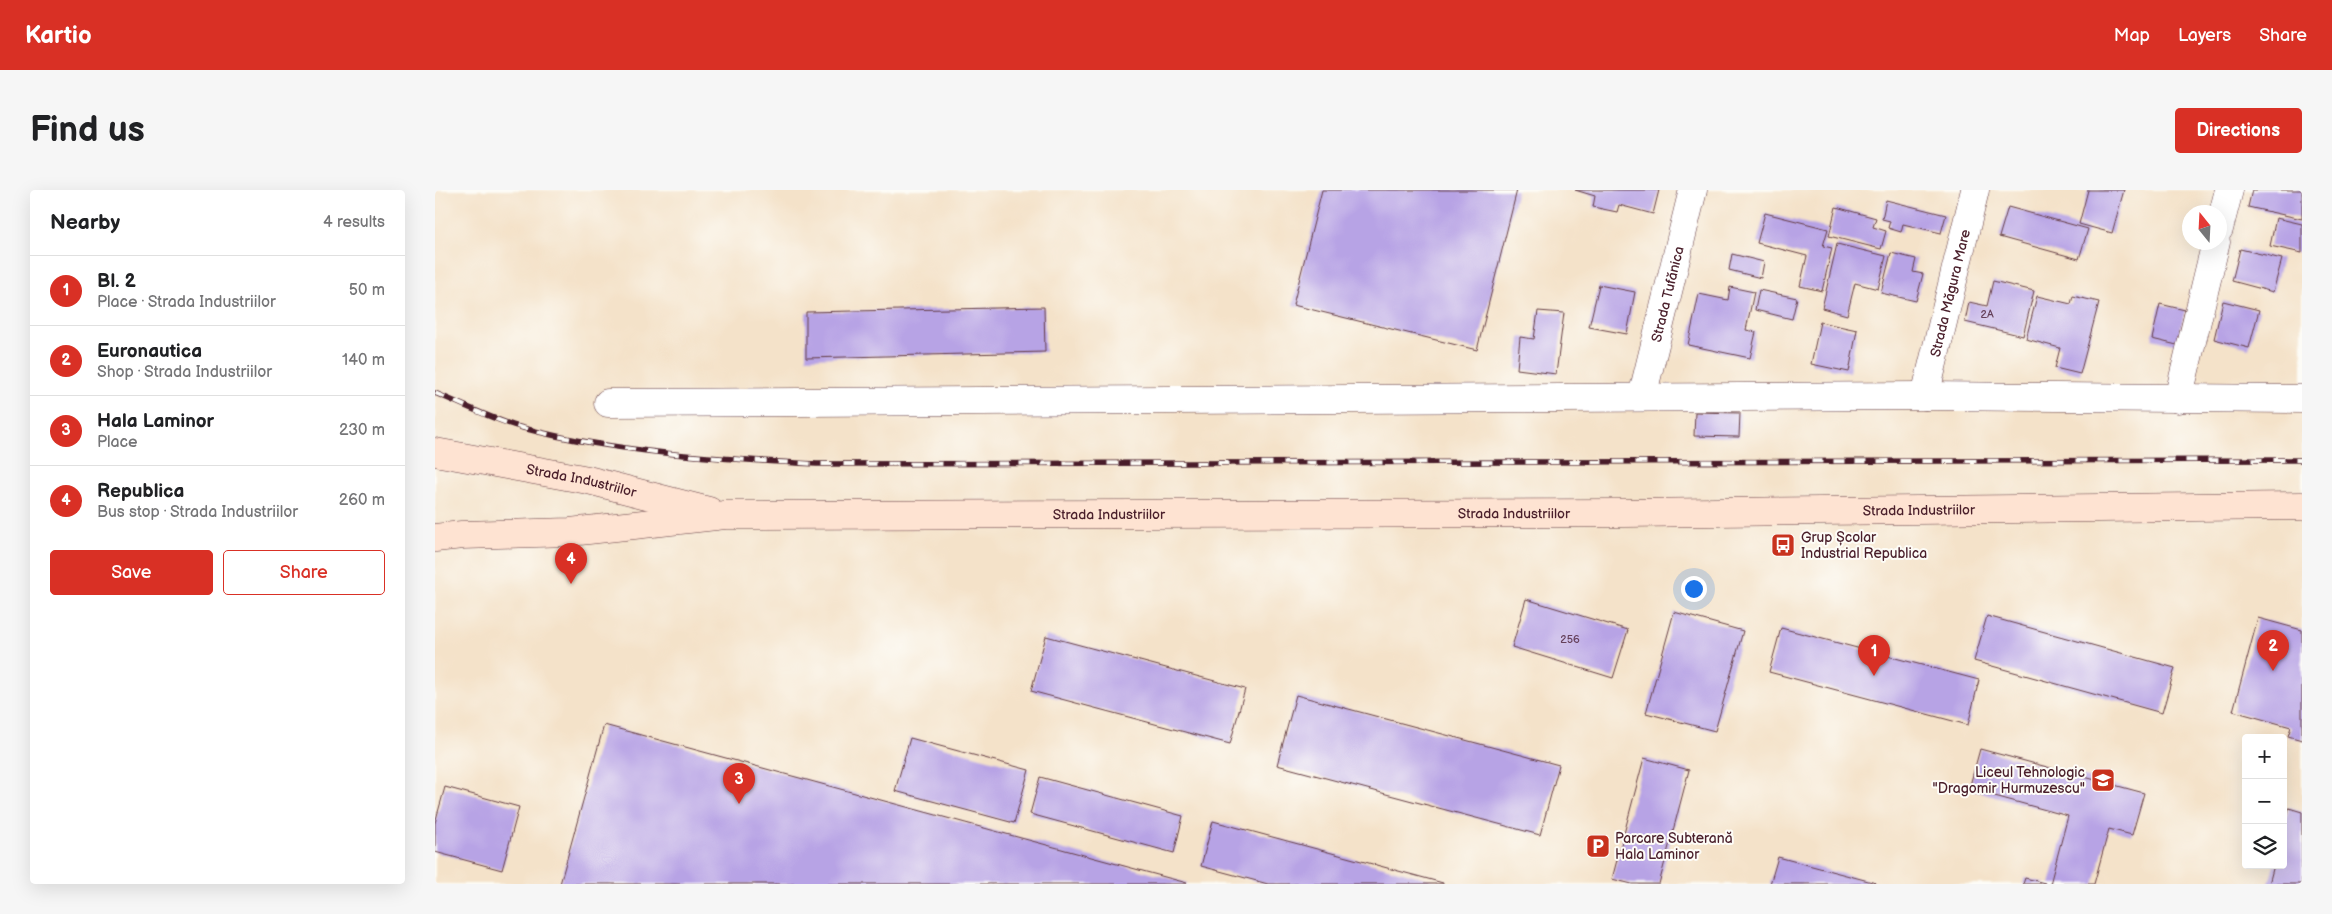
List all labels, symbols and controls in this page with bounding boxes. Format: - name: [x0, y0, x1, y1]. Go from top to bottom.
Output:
- text: Kartio: [25, 21, 92, 50]
- text: Map: [2114, 25, 2150, 46]
- text: Layers: [2178, 25, 2231, 46]
- text: Share: [2259, 25, 2307, 46]
- button: Directions: [2175, 108, 2302, 153]
- text: Find us: [30, 109, 145, 152]
- north arrow: [2182, 205, 2227, 250]
- text: Nearby: [50, 210, 120, 235]
- text: 4 results: [323, 213, 385, 232]
- street label: Strada Măgura Mare: [1927, 228, 1974, 359]
- street label: Strada Tufănica: [1648, 244, 1688, 344]
- text: Bl. 2: [97, 270, 136, 293]
- text: 1: [63, 281, 69, 300]
- text: 50 m: [349, 281, 385, 300]
- text: Place · Strada Industriilor: [97, 293, 276, 312]
- house number: 2A: [1980, 308, 1994, 321]
- text: Euronautica: [97, 340, 202, 363]
- text: 2: [61, 351, 71, 370]
- text: 140 m: [342, 351, 385, 370]
- text: Shop · Strada Industriilor: [97, 363, 272, 382]
- text: Hala Laminor: [97, 410, 214, 433]
- text: 3: [61, 421, 71, 440]
- text: 230 m: [339, 421, 385, 440]
- text: Place: [97, 433, 138, 452]
- street label: Strada Industriilor: [525, 461, 639, 501]
- text: Republica: [97, 480, 184, 503]
- text: 4: [61, 491, 71, 510]
- text: 260 m: [339, 491, 385, 510]
- street label: Strada Industriilor: [1863, 501, 1976, 520]
- text: Bus stop · Strada Industriilor: [97, 503, 298, 522]
- street label: Strada Industriilor: [1458, 505, 1571, 522]
- street label: Strada Industriilor: [1053, 506, 1166, 523]
- place label: Grup Școlar Industrial Republica: [1801, 529, 1927, 562]
- bus stop icon: Grup Școlar Industrial Republica: [1770, 532, 1796, 558]
- pin: 4: [555, 543, 587, 584]
- button: Save: [50, 550, 213, 595]
- button: Share: [223, 550, 385, 595]
- your location: [1681, 576, 1707, 602]
- pin: 2: [2257, 630, 2289, 671]
- house number: 256: [1560, 633, 1580, 646]
- pin: 1: [1858, 635, 1890, 676]
- map controls: [2242, 734, 2287, 869]
- button: +: [2242, 734, 2287, 779]
- pin: 3: [723, 763, 755, 804]
- place label: Liceul Tehnologic "Dragomir Hurmuzescu": [1933, 764, 2085, 797]
- school or university icon: Liceul Tehnologic "Dragomir Hurmuzescu": [2090, 767, 2116, 793]
- button: −: [2242, 779, 2287, 824]
- button: layers: [2242, 824, 2287, 869]
- place label: Parcare Subterană Hala Laminor: [1615, 830, 1733, 863]
- parking icon: Parcare Subterană Hala Laminor: [1585, 833, 1611, 859]

